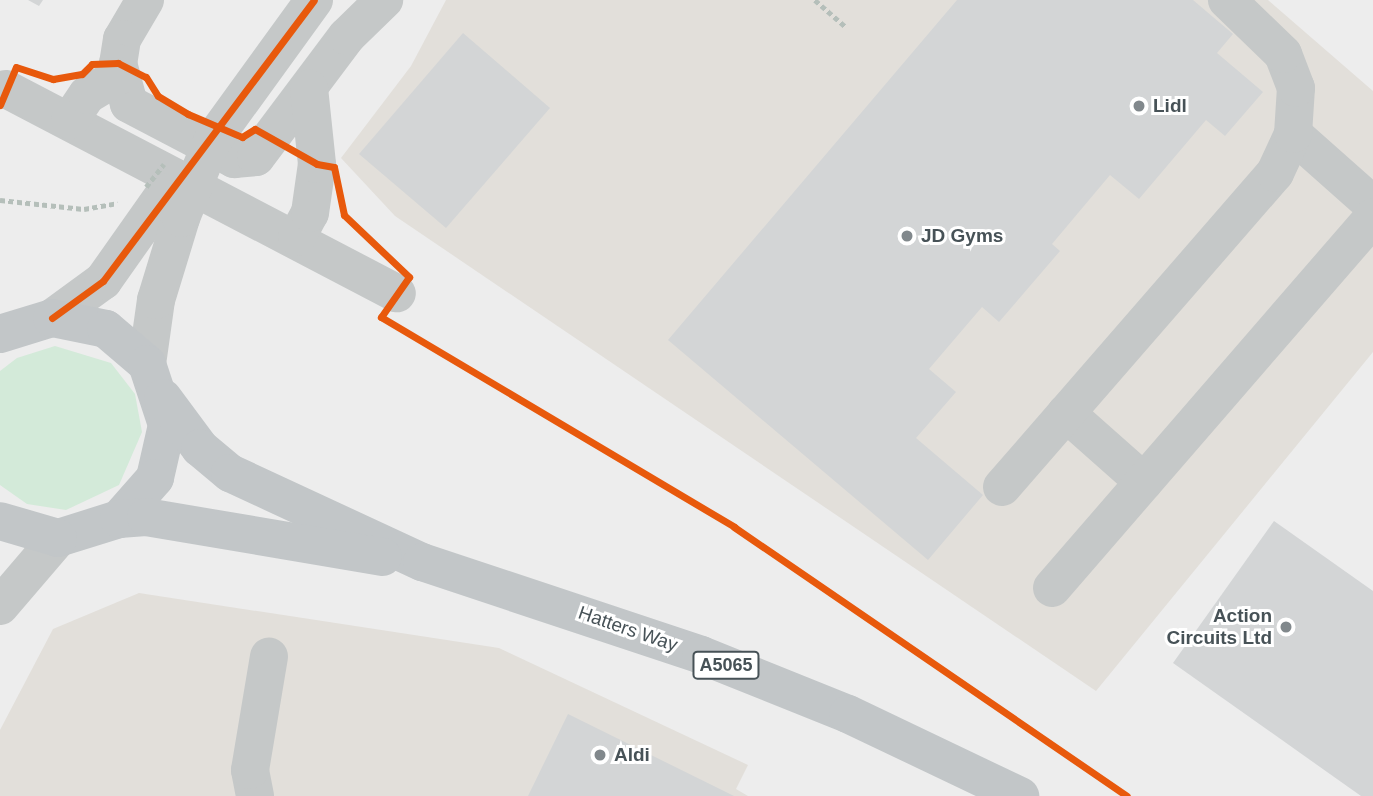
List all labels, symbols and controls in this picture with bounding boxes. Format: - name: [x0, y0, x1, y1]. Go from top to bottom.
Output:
- place label: Lidl: [1153, 95, 1187, 117]
- marker: Lidl: [1131, 98, 1147, 114]
- place label: JD Gyms: [921, 225, 1003, 247]
- marker: JD Gyms: [899, 228, 915, 244]
- street label: Hatters Way: [575, 601, 681, 657]
- place label: Action Circuits Ltd: [1166, 605, 1272, 649]
- marker: Action Circuits Ltd: [1278, 619, 1294, 635]
- road number: A5065: [691, 650, 761, 680]
- place label: Aldi: [614, 744, 650, 766]
- marker: Aldi: [592, 747, 608, 763]

